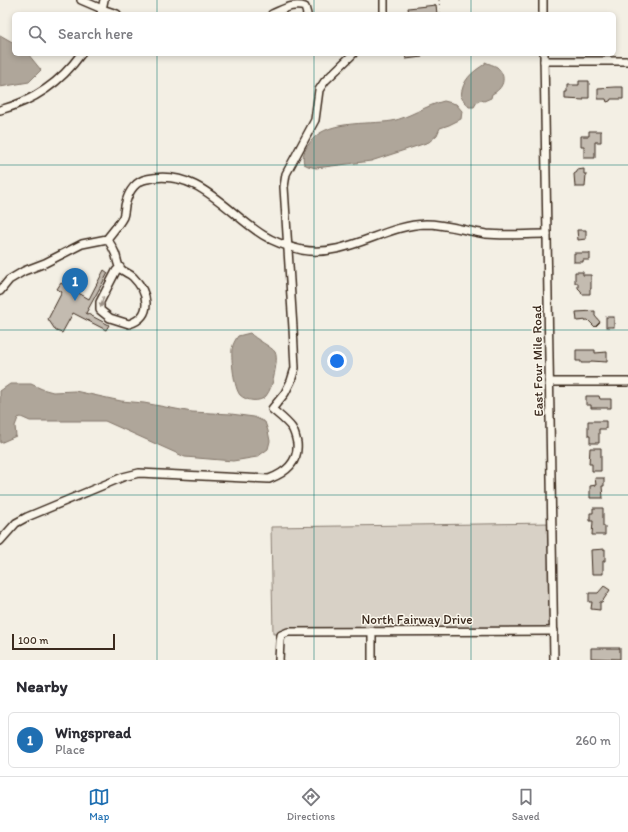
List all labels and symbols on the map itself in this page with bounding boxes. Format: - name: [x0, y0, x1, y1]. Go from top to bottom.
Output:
- pin: 1: [62, 268, 88, 301]
- one-way arrow: [99, 296, 105, 308]
- street label: East Four Mile Road: [529, 305, 546, 417]
- your location: [327, 351, 347, 371]
- street label: North Fairway Drive: [362, 612, 472, 627]
- scale bar: [12, 632, 115, 651]

